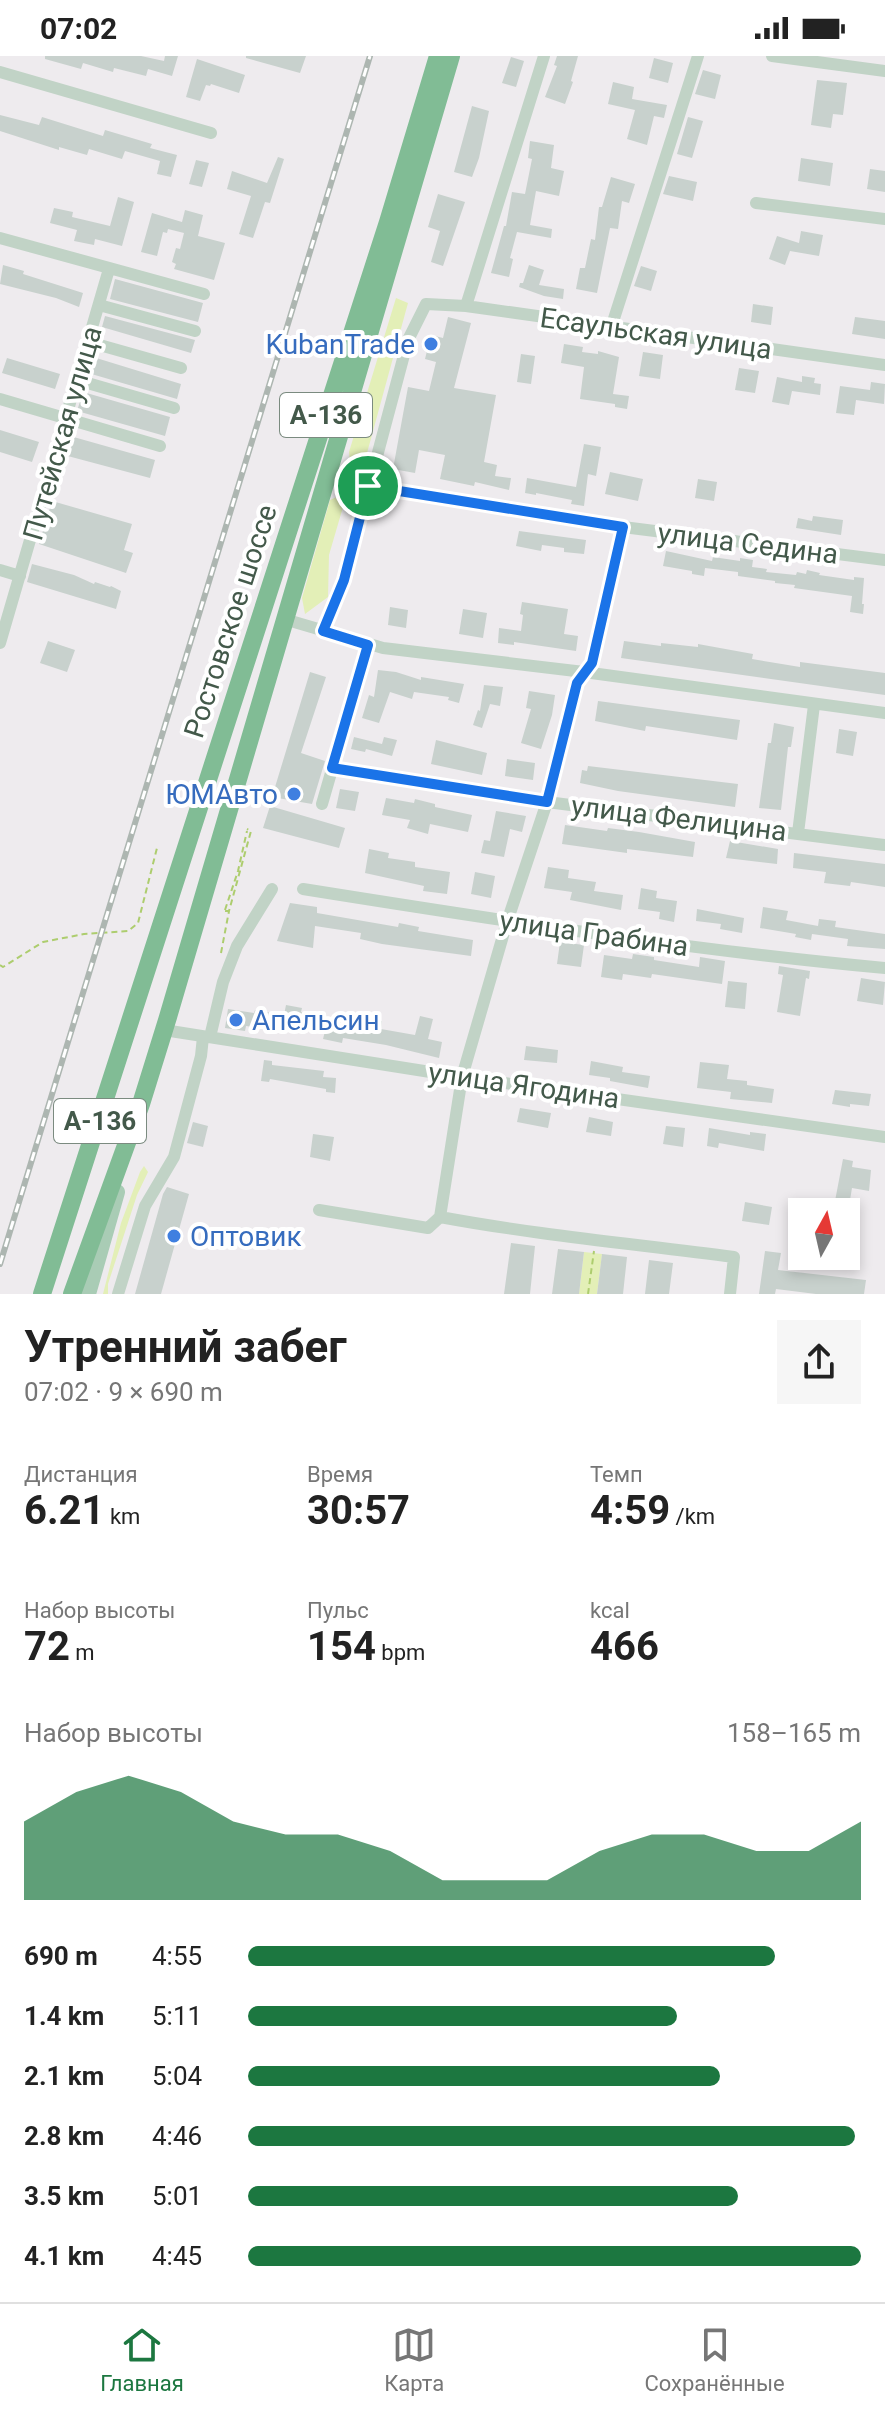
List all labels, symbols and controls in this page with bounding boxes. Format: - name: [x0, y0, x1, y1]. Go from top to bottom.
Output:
- text: 07:02: [40, 11, 117, 46]
- street label: Есаульская улица: [538, 301, 774, 366]
- street label: Путейская улица: [16, 322, 109, 544]
- place label: KubanTrade: [265, 328, 415, 361]
- marker: KubanTrade: [422, 335, 440, 353]
- road number: А-136: [280, 393, 372, 437]
- pin: [334, 452, 402, 520]
- icon: arrive: [346, 464, 390, 508]
- street label: Ростовское шоссе: [177, 500, 284, 742]
- street label: улица Седина: [656, 516, 840, 571]
- place label: ЮМАвто: [165, 778, 278, 811]
- marker: ЮМАвто: [285, 785, 303, 803]
- street label: улица Фелицина: [569, 789, 789, 848]
- street label: улица Грабина: [497, 904, 690, 963]
- place label: Апельсин: [252, 1004, 380, 1037]
- marker: Апельсин: [227, 1011, 245, 1029]
- street label: улица Ягодина: [426, 1056, 622, 1115]
- road number: А-136: [54, 1099, 146, 1143]
- north arrow: [788, 1198, 860, 1270]
- map controls: [788, 1198, 860, 1270]
- place label: Оптовик: [190, 1220, 302, 1253]
- marker: Оптовик: [165, 1227, 183, 1245]
- button: share: [777, 1320, 861, 1404]
- text: Утренний забег: [24, 1321, 347, 1373]
- text: 07:02 · 9 × 690 m: [24, 1377, 223, 1407]
- text: Дистанция: [24, 1462, 138, 1487]
- text: Время: [307, 1462, 373, 1487]
- text: Темп: [590, 1462, 643, 1487]
- text: 6.21: [24, 1487, 104, 1534]
- text: 30:57: [307, 1487, 410, 1534]
- text: 4:59: [590, 1487, 670, 1534]
- text: km: [104, 1504, 140, 1529]
- text: /km: [670, 1504, 715, 1529]
- text: Набор высоты: [24, 1598, 175, 1623]
- text: Пульс: [307, 1598, 369, 1623]
- text: kcal: [590, 1598, 630, 1623]
- text: 72: [24, 1623, 70, 1670]
- text: 154: [307, 1623, 376, 1670]
- text: 466: [590, 1623, 659, 1670]
- text: m: [70, 1640, 95, 1665]
- text: bpm: [376, 1640, 425, 1665]
- text: Набор высоты: [24, 1718, 203, 1748]
- text: 158–165 m: [727, 1718, 861, 1748]
- text: 690 m: [24, 1941, 98, 1971]
- text: 4:55: [152, 1941, 202, 1971]
- text: 1.4 km: [24, 2001, 104, 2031]
- text: 5:11: [152, 2001, 202, 2031]
- text: 2.1 km: [24, 2061, 104, 2091]
- text: 5:04: [152, 2061, 202, 2091]
- text: 2.8 km: [24, 2121, 104, 2151]
- text: 4:46: [152, 2121, 202, 2151]
- text: 3.5 km: [24, 2181, 104, 2211]
- text: 5:01: [152, 2181, 202, 2211]
- text: 4.1 km: [24, 2241, 104, 2271]
- text: 4:45: [152, 2241, 202, 2271]
- tab: Главная: [100, 2323, 184, 2396]
- tab: Карта: [384, 2323, 444, 2396]
- tab: Сохранённые: [644, 2323, 785, 2396]

